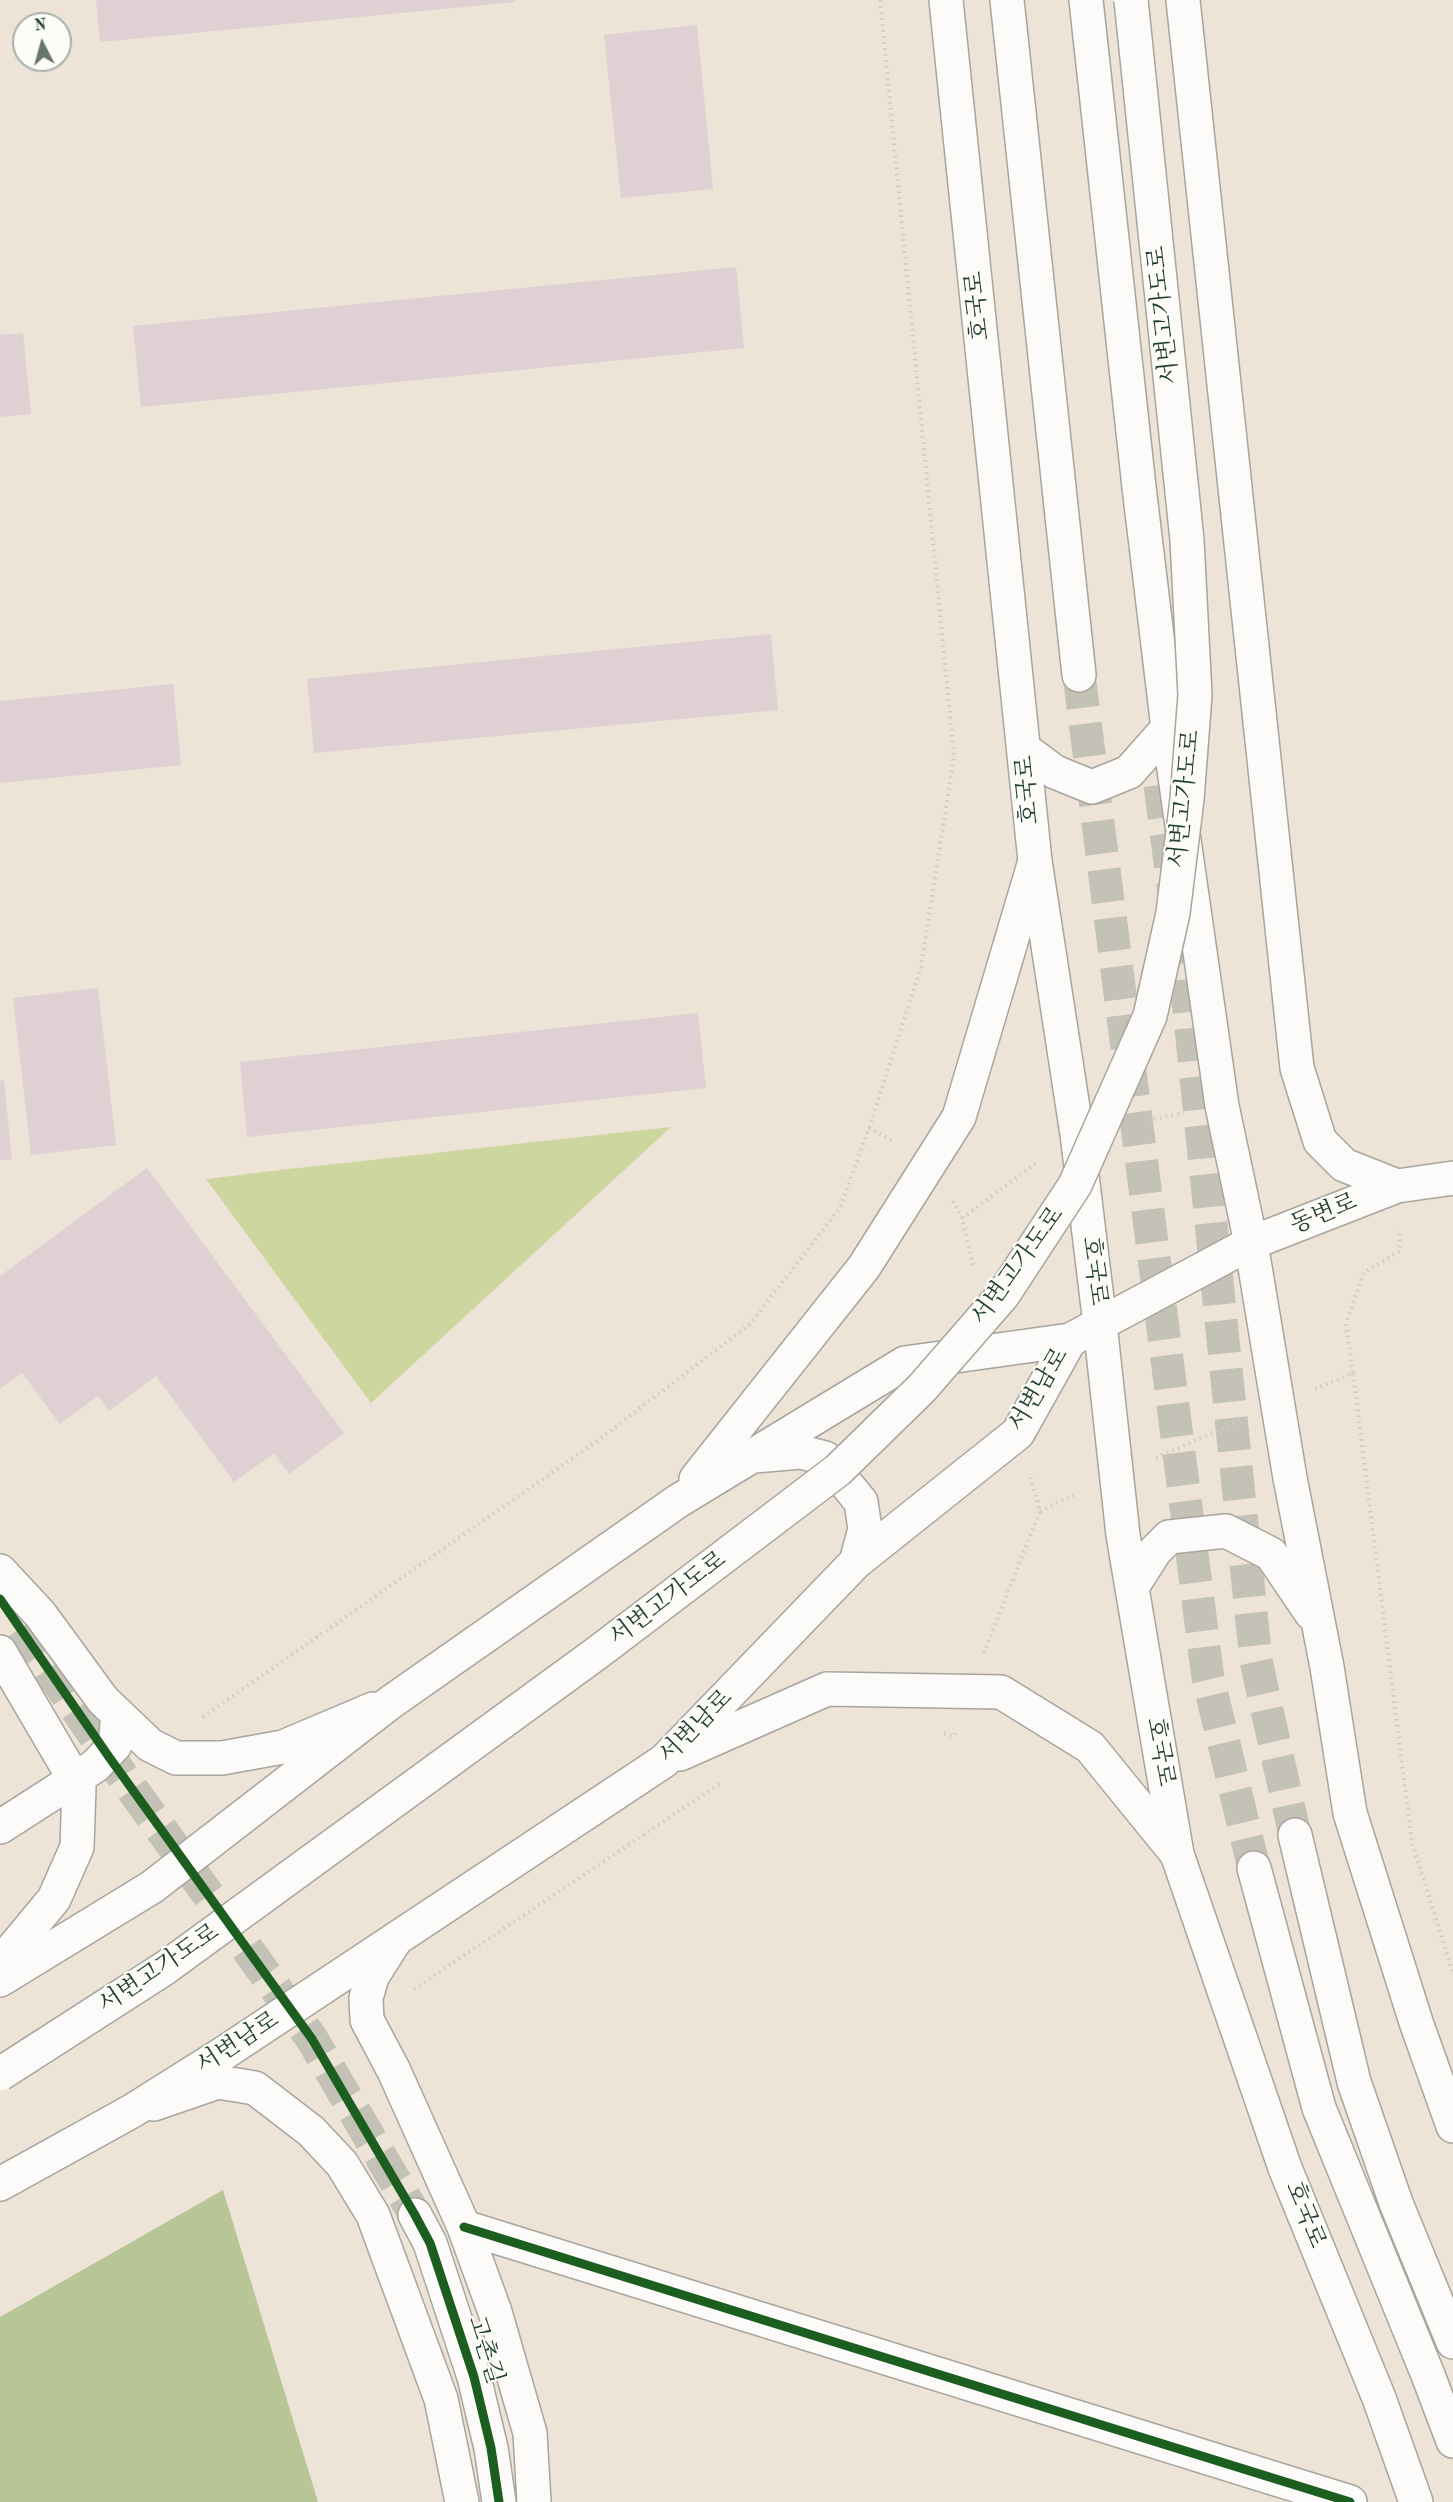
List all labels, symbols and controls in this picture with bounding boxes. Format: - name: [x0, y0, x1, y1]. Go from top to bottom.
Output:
- north arrow: [12, 12, 72, 72]
- text: N: [33, 17, 47, 35]
- street label: 서변고가도로: [1142, 244, 1186, 386]
- street label: 호국로: [960, 270, 996, 342]
- street label: 서변고가도로: [1163, 728, 1207, 870]
- street label: 호국로: [1011, 754, 1045, 826]
- street label: 동변로: [1286, 1188, 1362, 1240]
- street label: 서변고가도로: [965, 1201, 1071, 1331]
- street label: 호국로: [1075, 1235, 1113, 1307]
- street label: 서변남로: [1003, 1343, 1075, 1437]
- street label: 서변고가도로: [604, 1546, 732, 1652]
- street label: 서변남로: [653, 1684, 739, 1770]
- street label: 호국로: [1140, 1715, 1180, 1789]
- street label: 서변고가도로: [93, 1918, 225, 2020]
- street label: 서변남로: [191, 2006, 285, 2080]
- street label: 호국로: [1279, 2177, 1331, 2253]
- street label: 고촌길: [461, 2313, 509, 2387]

